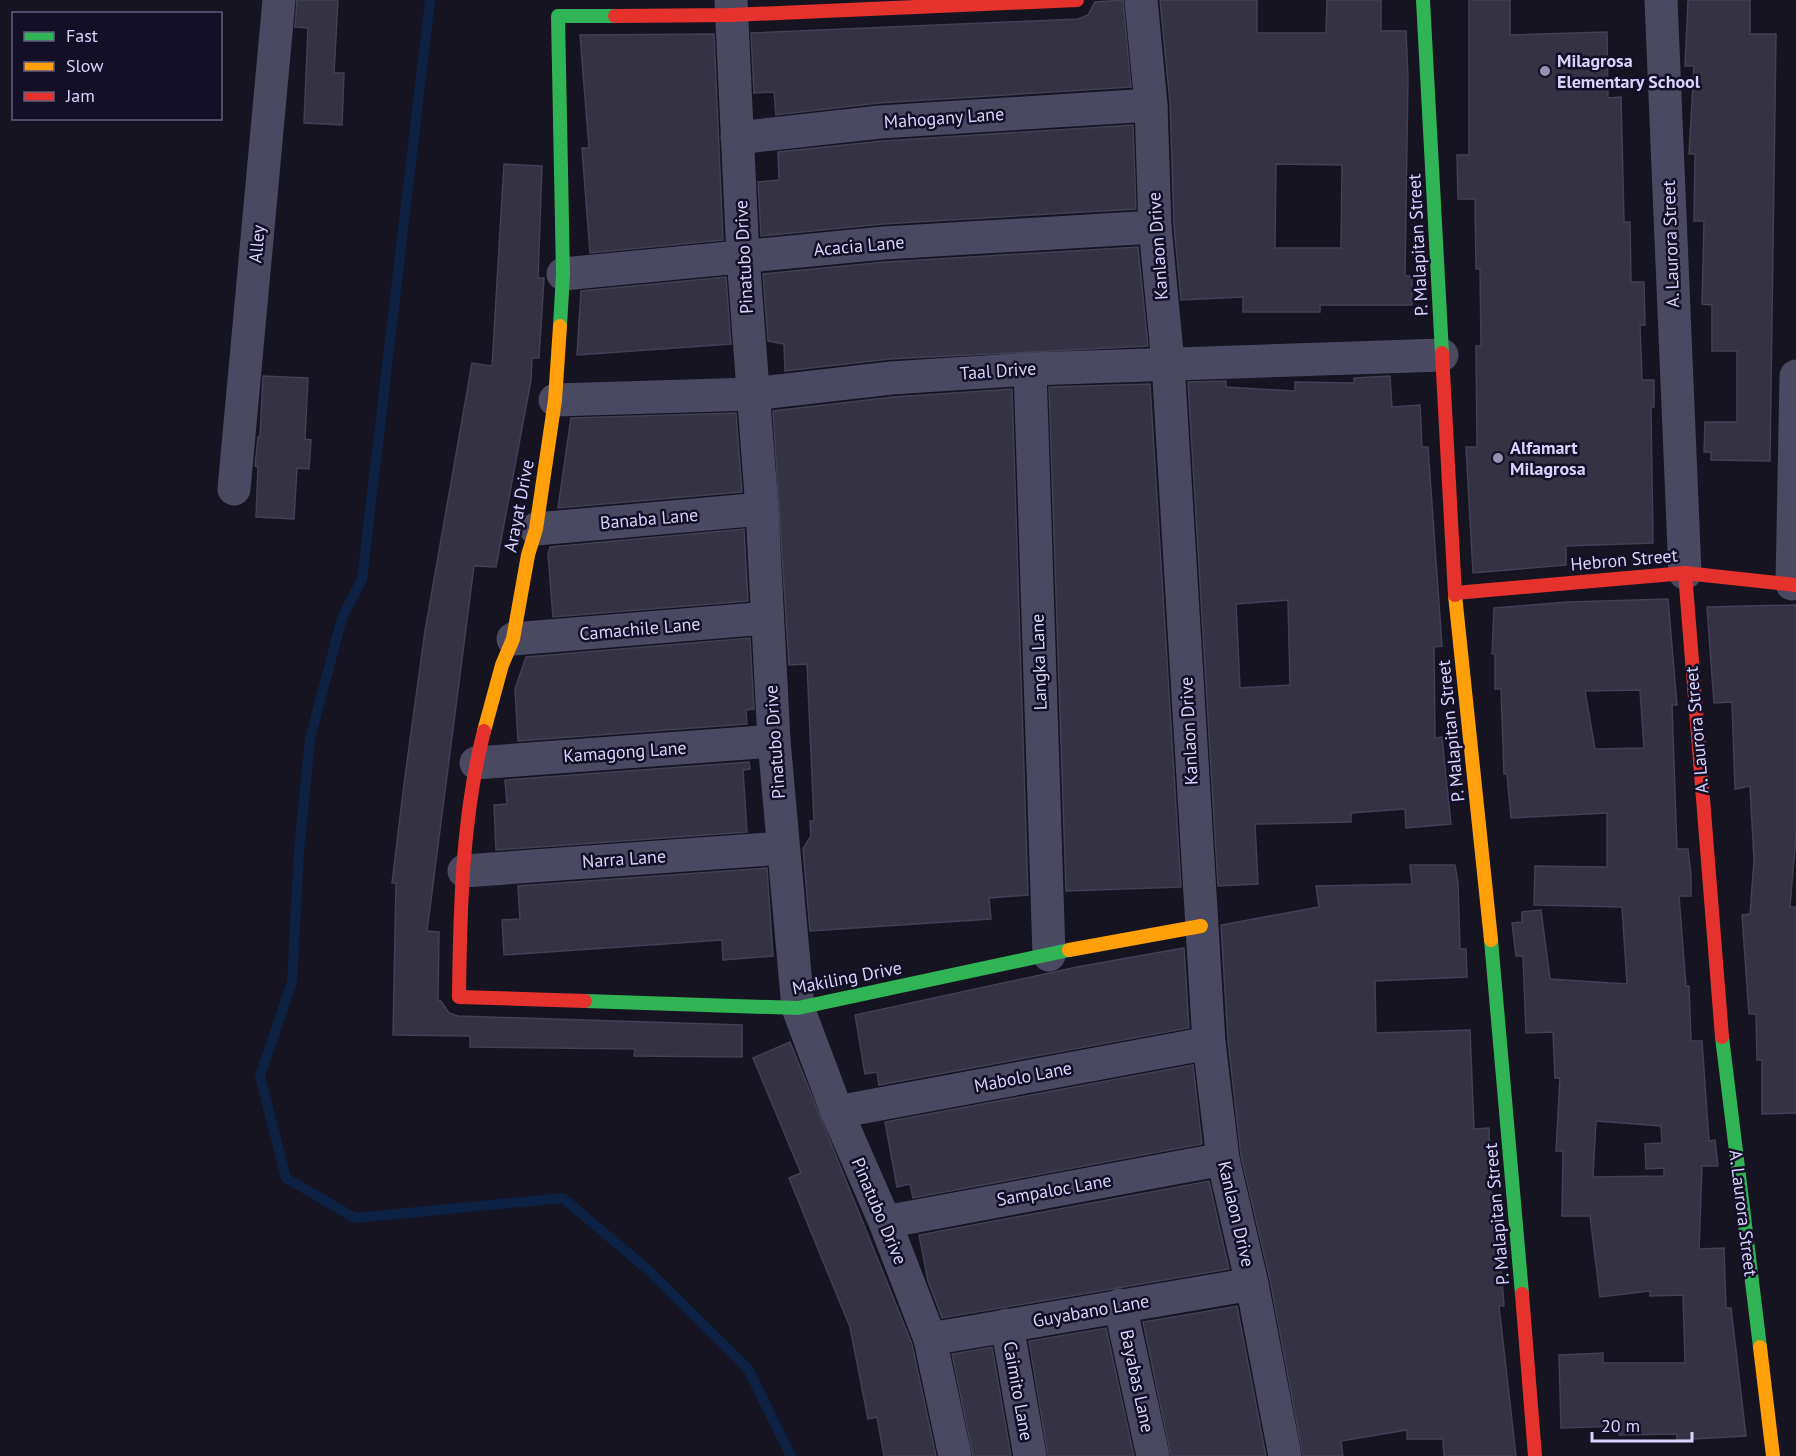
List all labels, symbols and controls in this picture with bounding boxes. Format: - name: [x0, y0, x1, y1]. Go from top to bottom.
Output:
- legend: [12, 12, 222, 120]
- text: Fast: [66, 24, 98, 47]
- place label: Milagrosa Elementary School: [1557, 49, 1701, 93]
- text: Slow: [66, 54, 104, 77]
- marker: Milagrosa Elementary School: [1538, 64, 1552, 78]
- text: Jam: [65, 84, 95, 107]
- street label: Mahogany Lane: [883, 102, 1005, 133]
- street label: P. Malapitan Street: [1402, 173, 1433, 317]
- street label: A. Laurora Street: [1657, 180, 1684, 308]
- street label: Kanlaon Drive: [1142, 191, 1173, 301]
- street label: Pinatubo Drive: [729, 200, 758, 315]
- street label: Alley: [243, 223, 270, 264]
- street label: Acacia Lane: [813, 230, 905, 261]
- street label: Taal Drive: [959, 356, 1037, 385]
- place label: Alfamart Milagrosa: [1510, 436, 1586, 480]
- marker: Alfamart Milagrosa: [1491, 451, 1505, 465]
- street label: Arayat Drive: [498, 458, 539, 554]
- street label: Banaba Lane: [599, 503, 699, 534]
- street label: Hebron Street: [1569, 543, 1678, 576]
- street label: Camachile Lane: [579, 612, 701, 645]
- street label: Langka Lane: [1025, 613, 1052, 711]
- street label: P. Malapitan Street: [1432, 659, 1469, 803]
- street label: A. Laurora Street: [1679, 666, 1714, 795]
- street label: Kanlaon Drive: [1174, 676, 1203, 786]
- street label: Pinatubo Drive: [759, 684, 790, 800]
- street label: Kamagong Lane: [563, 736, 687, 767]
- street label: Narra Lane: [581, 844, 667, 873]
- street label: Makiling Drive: [790, 956, 904, 999]
- street label: Mabolo Lane: [972, 1056, 1074, 1097]
- street label: P. Malapitan Street: [1479, 1142, 1514, 1286]
- street label: A. Laurora Street: [1724, 1148, 1763, 1278]
- street label: Pinatubo Drive: [847, 1154, 912, 1268]
- street label: Kanlaon Drive: [1213, 1159, 1260, 1269]
- street label: Sampaloc Lane: [995, 1168, 1113, 1211]
- street label: Guyabano Lane: [1031, 1289, 1151, 1332]
- street label: Bayabas Lane: [1115, 1327, 1160, 1434]
- street label: Caimito Lane: [998, 1339, 1039, 1442]
- scale bar: [1592, 1405, 1692, 1443]
- text: 20 m: [1601, 1414, 1640, 1437]

